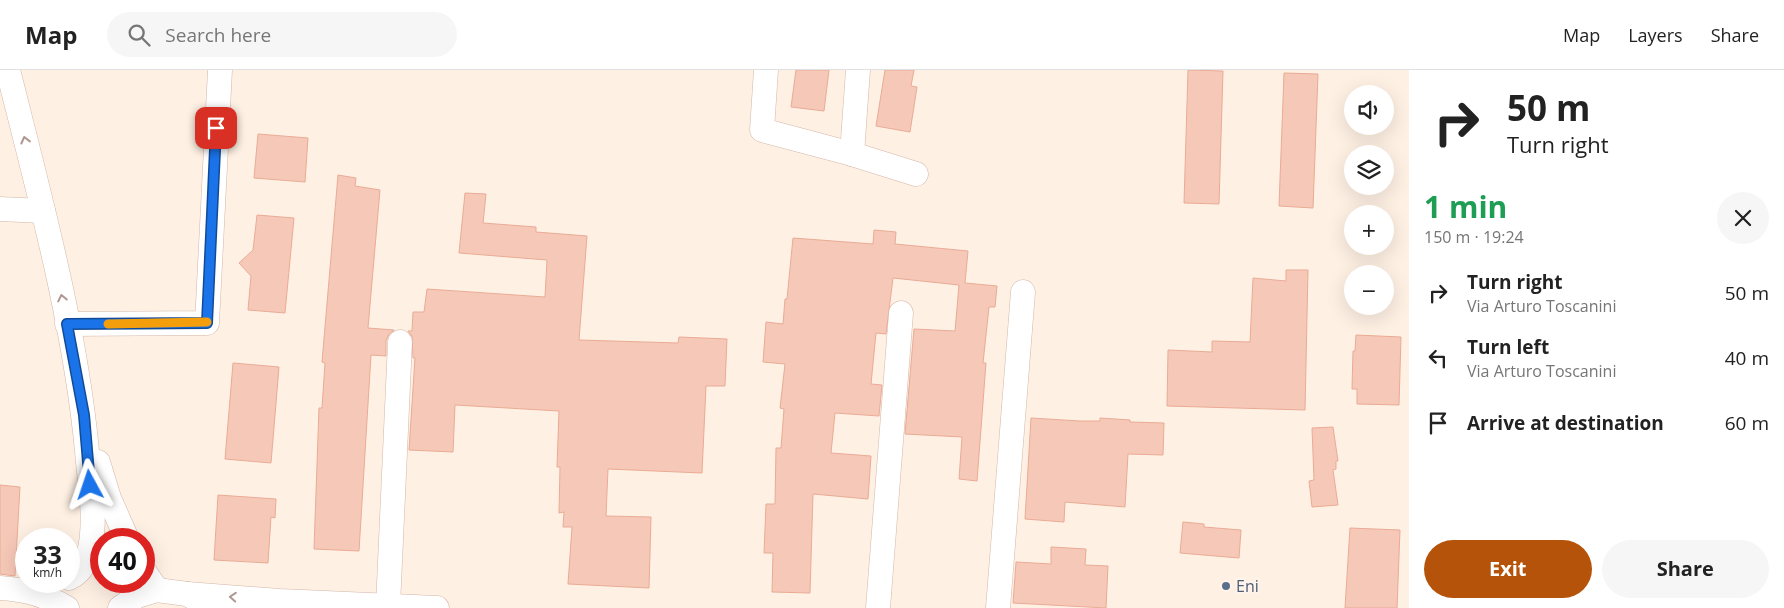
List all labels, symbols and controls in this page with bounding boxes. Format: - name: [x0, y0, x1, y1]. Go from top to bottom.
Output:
- search box: [107, 12, 457, 57]
- text: Map: [25, 18, 77, 51]
- icon: search: [125, 21, 153, 49]
- text: Search here: [165, 22, 271, 48]
- text: Map: [1563, 23, 1600, 47]
- text: Layers: [1628, 23, 1683, 47]
- text: Share: [1711, 23, 1759, 47]
- text: 50 m: [1507, 84, 1590, 131]
- map controls: [1344, 85, 1394, 315]
- button: sound: [1344, 85, 1394, 135]
- icon: right: [1424, 90, 1489, 155]
- pin: [195, 107, 237, 149]
- icon: arrive: [202, 114, 230, 142]
- text: Turn right: [1507, 129, 1609, 159]
- one-way arrow: [21, 136, 31, 144]
- button: layers: [1344, 145, 1394, 195]
- text: 1 min: [1424, 186, 1507, 227]
- button: close: [1717, 192, 1769, 244]
- button: +: [1344, 205, 1394, 255]
- text: 150 m · 19:24: [1424, 226, 1524, 248]
- button: −: [1344, 265, 1394, 315]
- text: Turn right: [1467, 269, 1562, 295]
- icon: right: [1424, 279, 1452, 307]
- text: 50 m: [1725, 280, 1769, 306]
- one-way arrow: [57, 294, 68, 303]
- text: Via Arturo Toscanini: [1467, 295, 1616, 317]
- text: Turn left: [1467, 334, 1549, 360]
- icon: left: [1424, 344, 1452, 372]
- text: 40 m: [1725, 345, 1769, 371]
- text: Via Arturo Toscanini: [1467, 360, 1616, 382]
- icon: arrive: [1424, 409, 1452, 437]
- text: Arrive at destination: [1467, 410, 1664, 436]
- text: 60 m: [1725, 410, 1769, 436]
- position arrow: [63, 458, 115, 510]
- speed limit sign: 40: [90, 528, 155, 593]
- text: 33: [33, 537, 62, 571]
- button: Exit: [1424, 540, 1592, 598]
- button: Share: [1602, 540, 1769, 598]
- text: km/h: [33, 564, 62, 581]
- place label: Eni: [1236, 575, 1259, 597]
- marker: Eni: [1220, 580, 1232, 592]
- one-way arrow: [229, 592, 237, 603]

